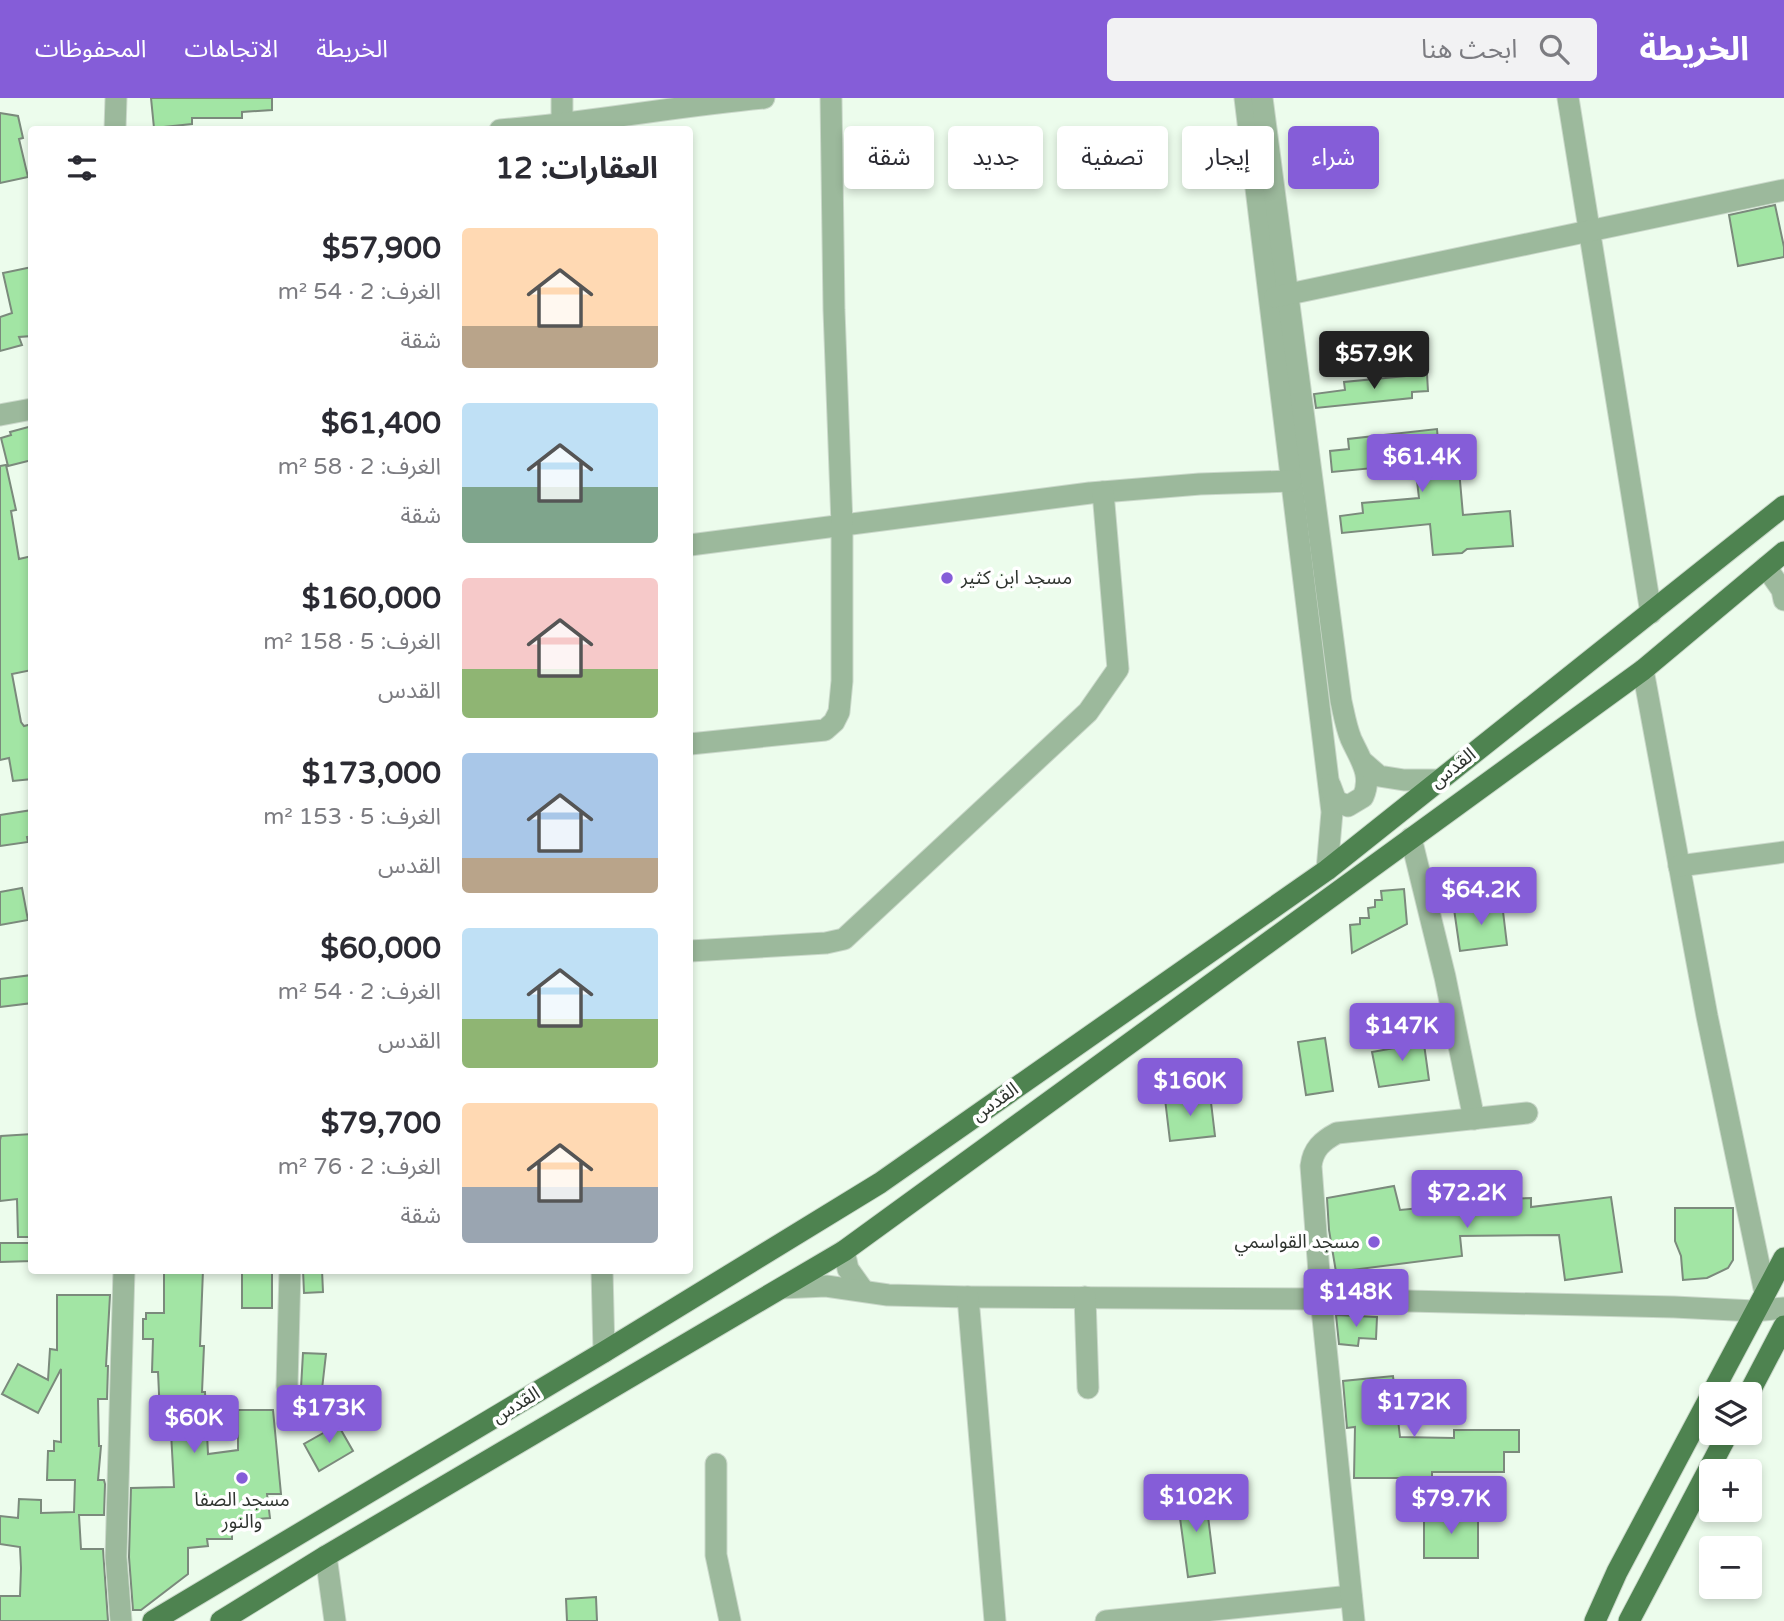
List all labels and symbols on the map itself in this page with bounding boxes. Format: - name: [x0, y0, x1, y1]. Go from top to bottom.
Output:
- pin: $57.9K: [1317, 331, 1431, 391]
- pin: $61.4K: [1365, 434, 1479, 494]
- place label: مسجد ابن كثير: [960, 567, 1072, 589]
- marker: مسجد ابن كثير: [939, 570, 955, 586]
- street label: القدس: [1426, 743, 1480, 793]
- pin: $64.2K: [1424, 868, 1538, 927]
- pin: $147K: [1353, 1004, 1451, 1063]
- pin: $160K: [1141, 1058, 1239, 1118]
- street label: القدس: [967, 1078, 1023, 1126]
- pin: $72.2K: [1410, 1170, 1524, 1230]
- place label: مسجد القواسمي: [1235, 1231, 1360, 1256]
- marker: مسجد القواسمي: [1366, 1234, 1382, 1250]
- pin: $148K: [1307, 1270, 1405, 1329]
- pin: $172K: [1365, 1380, 1463, 1439]
- street label: القدس: [488, 1382, 544, 1428]
- pin: $173K: [280, 1386, 378, 1445]
- pin: $60K: [153, 1396, 235, 1455]
- marker: مسجد الصفا والنور: [234, 1470, 250, 1486]
- pin: $102K: [1147, 1474, 1245, 1534]
- pin: $79.7K: [1394, 1476, 1508, 1536]
- place label: مسجد الصفا والنور: [194, 1489, 290, 1533]

